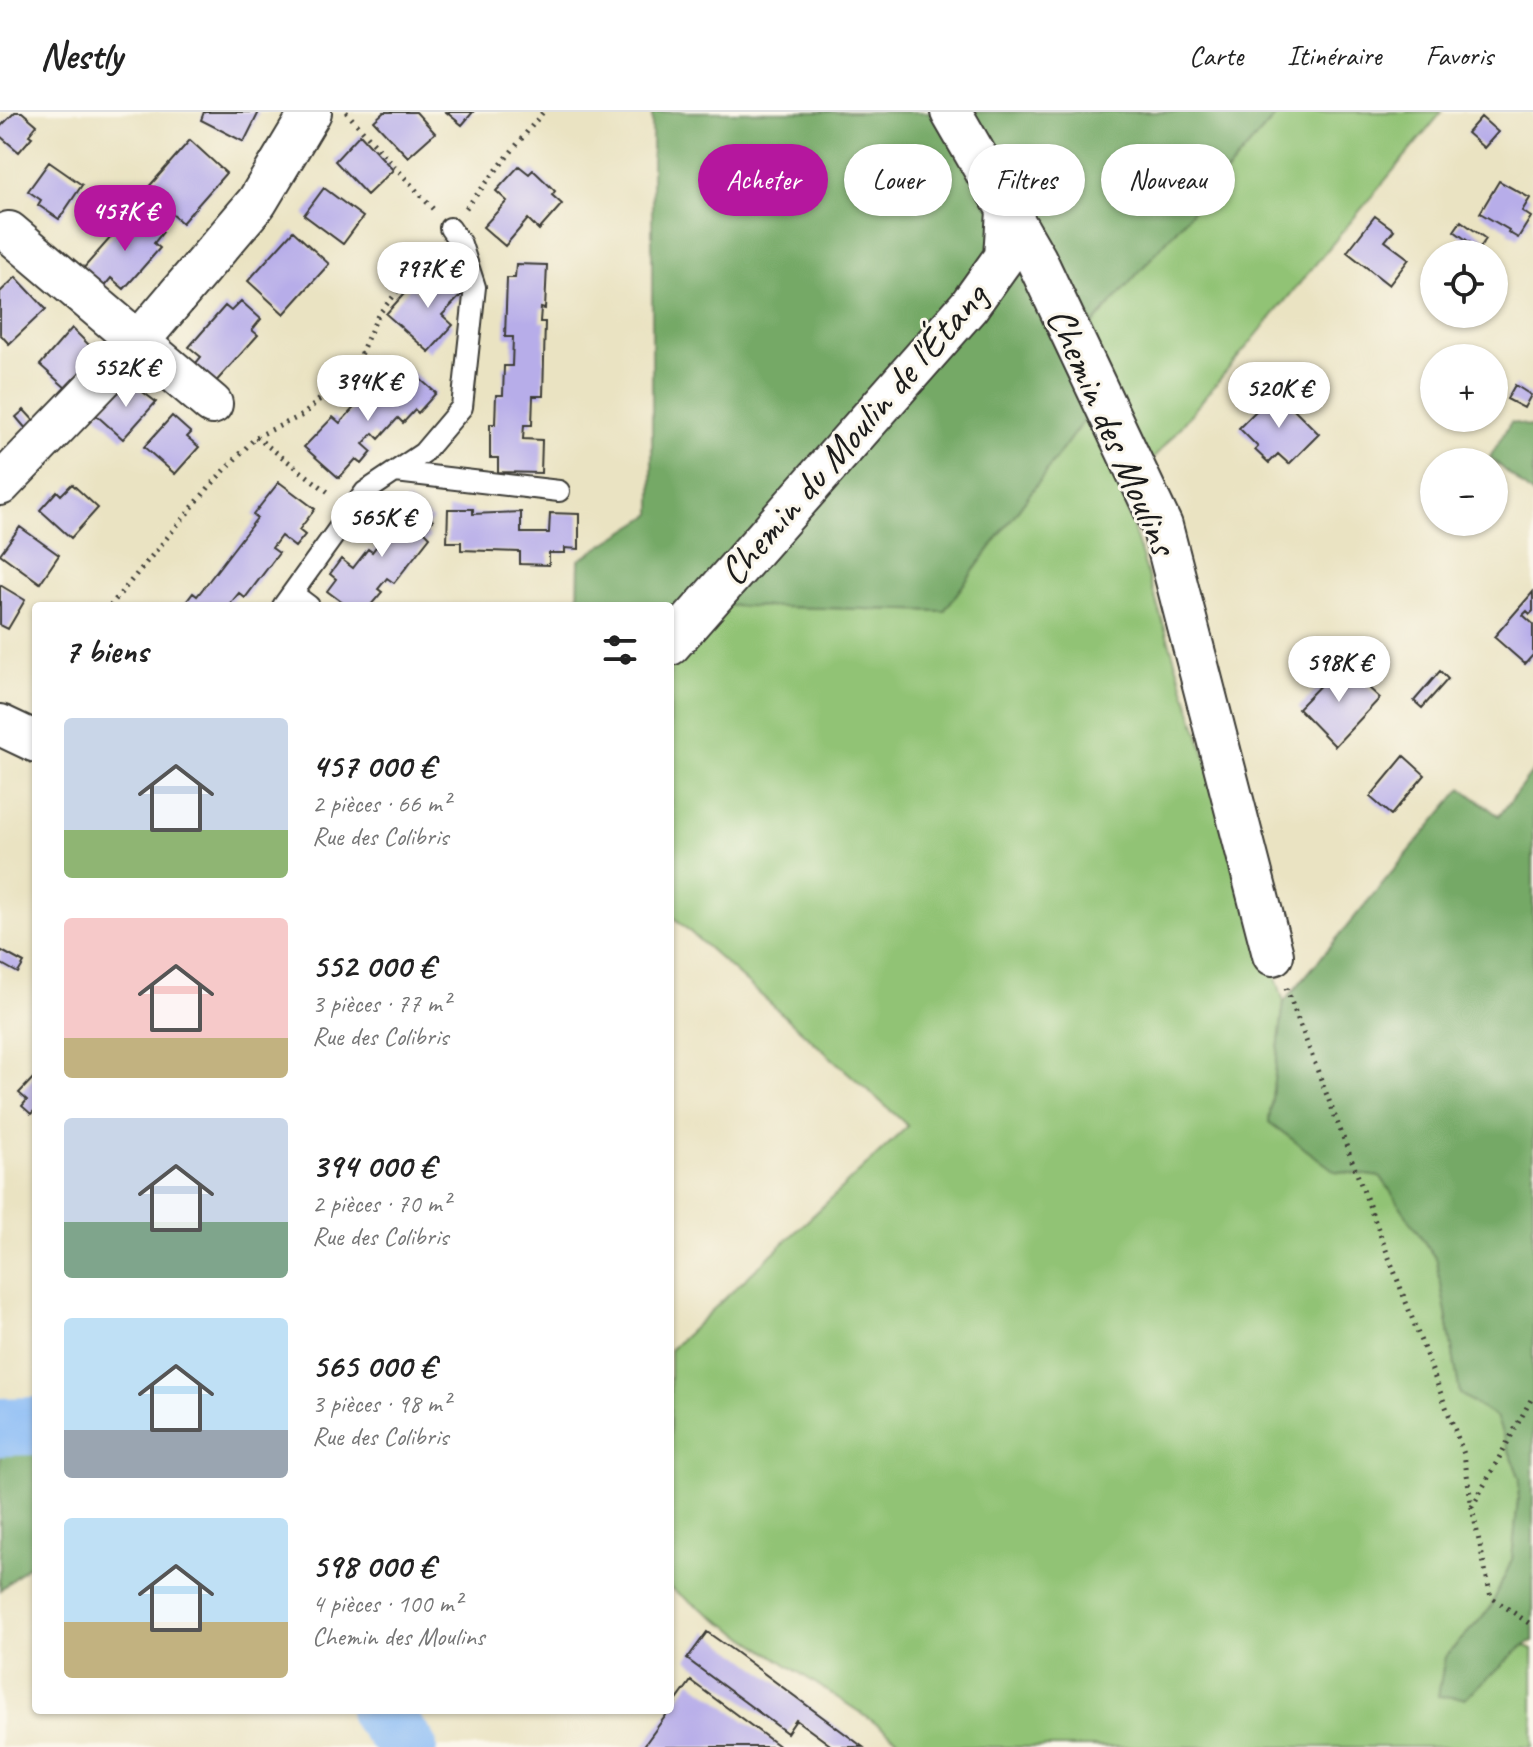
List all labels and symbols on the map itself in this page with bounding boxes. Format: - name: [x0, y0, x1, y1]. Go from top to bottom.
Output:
- pin: 457K €: [60, 185, 190, 253]
- pin: 797K €: [363, 242, 493, 310]
- street label: Chemin du Moulin de l'Étang: [708, 270, 1000, 596]
- street label: Chemin des Moulins: [1035, 299, 1190, 566]
- pin: 552K €: [61, 341, 191, 409]
- pin: 394K €: [303, 355, 433, 423]
- pin: 520K €: [1214, 362, 1344, 430]
- pin: 565K €: [317, 491, 447, 559]
- pin: 598K €: [1274, 636, 1404, 704]

